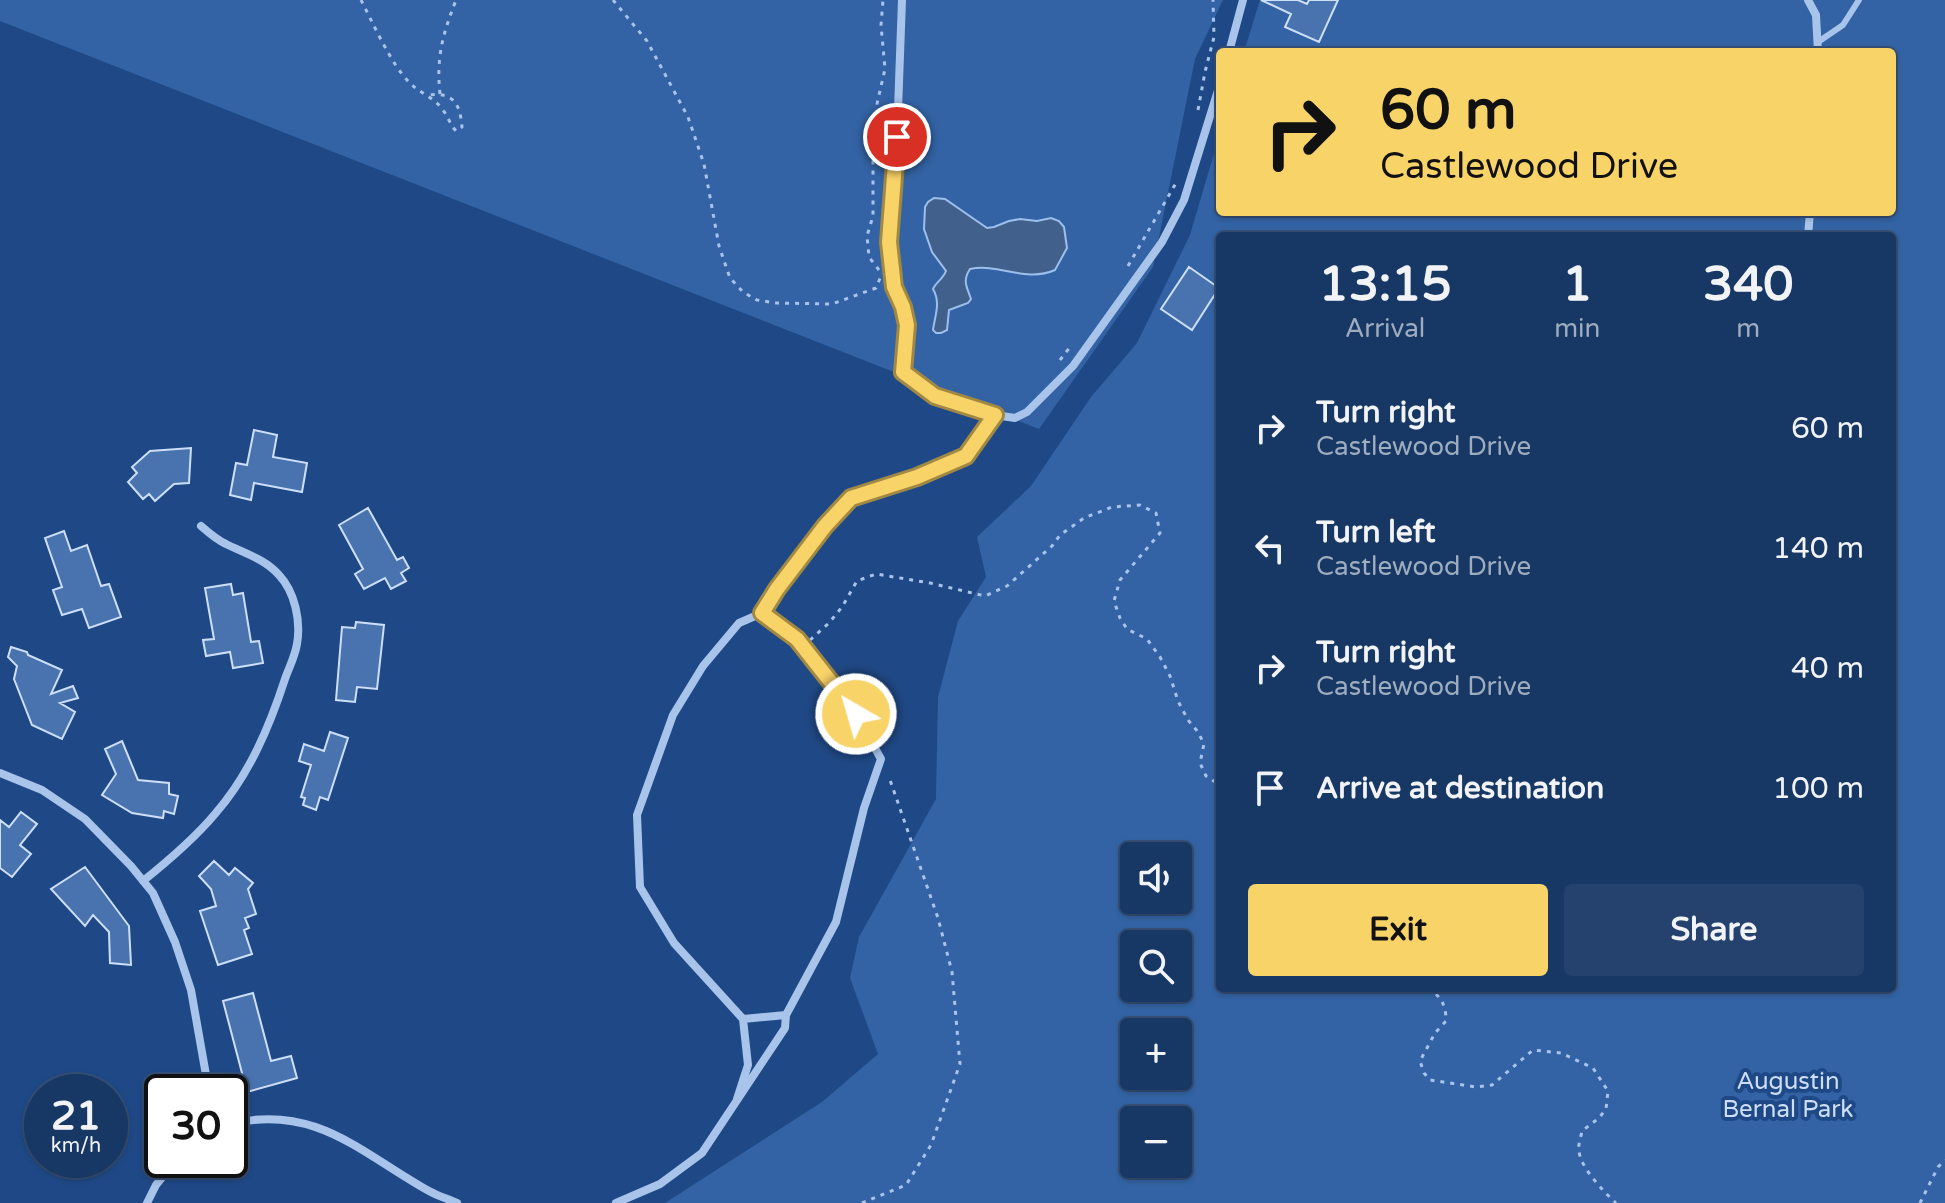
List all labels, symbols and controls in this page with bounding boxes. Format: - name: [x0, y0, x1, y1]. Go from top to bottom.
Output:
- text: 60 m: [1380, 77, 1516, 144]
- icon: right: [1248, 80, 1352, 184]
- pin: [863, 103, 931, 171]
- icon: arrive: [875, 115, 919, 159]
- text: Castlewood Drive: [1380, 145, 1678, 188]
- text: 13:15: [1319, 256, 1452, 314]
- text: 1: [1562, 256, 1592, 314]
- text: 340: [1703, 256, 1793, 314]
- text: Arrival: [1345, 313, 1425, 344]
- text: min: [1554, 313, 1600, 344]
- text: m: [1736, 313, 1760, 344]
- text: Turn right: [1316, 394, 1456, 431]
- icon: right: [1248, 406, 1292, 450]
- text: 60 m: [1791, 410, 1864, 447]
- text: Castlewood Drive: [1316, 431, 1531, 462]
- text: Turn left: [1316, 514, 1435, 551]
- icon: left: [1248, 526, 1292, 570]
- text: 140 m: [1772, 530, 1864, 567]
- text: Castlewood Drive: [1316, 551, 1531, 582]
- text: Turn right: [1316, 634, 1456, 671]
- icon: right: [1248, 646, 1292, 690]
- text: 40 m: [1791, 650, 1864, 687]
- text: Castlewood Drive: [1316, 671, 1531, 702]
- position arrow: [814, 672, 898, 756]
- icon: arrive: [1248, 766, 1292, 810]
- text: Arrive at destination: [1316, 770, 1604, 807]
- text: 100 m: [1772, 770, 1864, 807]
- map controls: [1120, 842, 1192, 1178]
- button: sound: [1120, 842, 1192, 914]
- button: Exit: [1248, 884, 1548, 976]
- button: Share: [1564, 884, 1864, 976]
- button: search: [1120, 930, 1192, 1002]
- button: +: [1120, 1018, 1192, 1090]
- park label: Augustin Bernal Park: [1723, 1067, 1853, 1124]
- speed limit sign: 30: [144, 1074, 248, 1178]
- text: 21: [51, 1092, 101, 1140]
- button: −: [1120, 1106, 1192, 1178]
- text: km/h: [51, 1134, 101, 1158]

